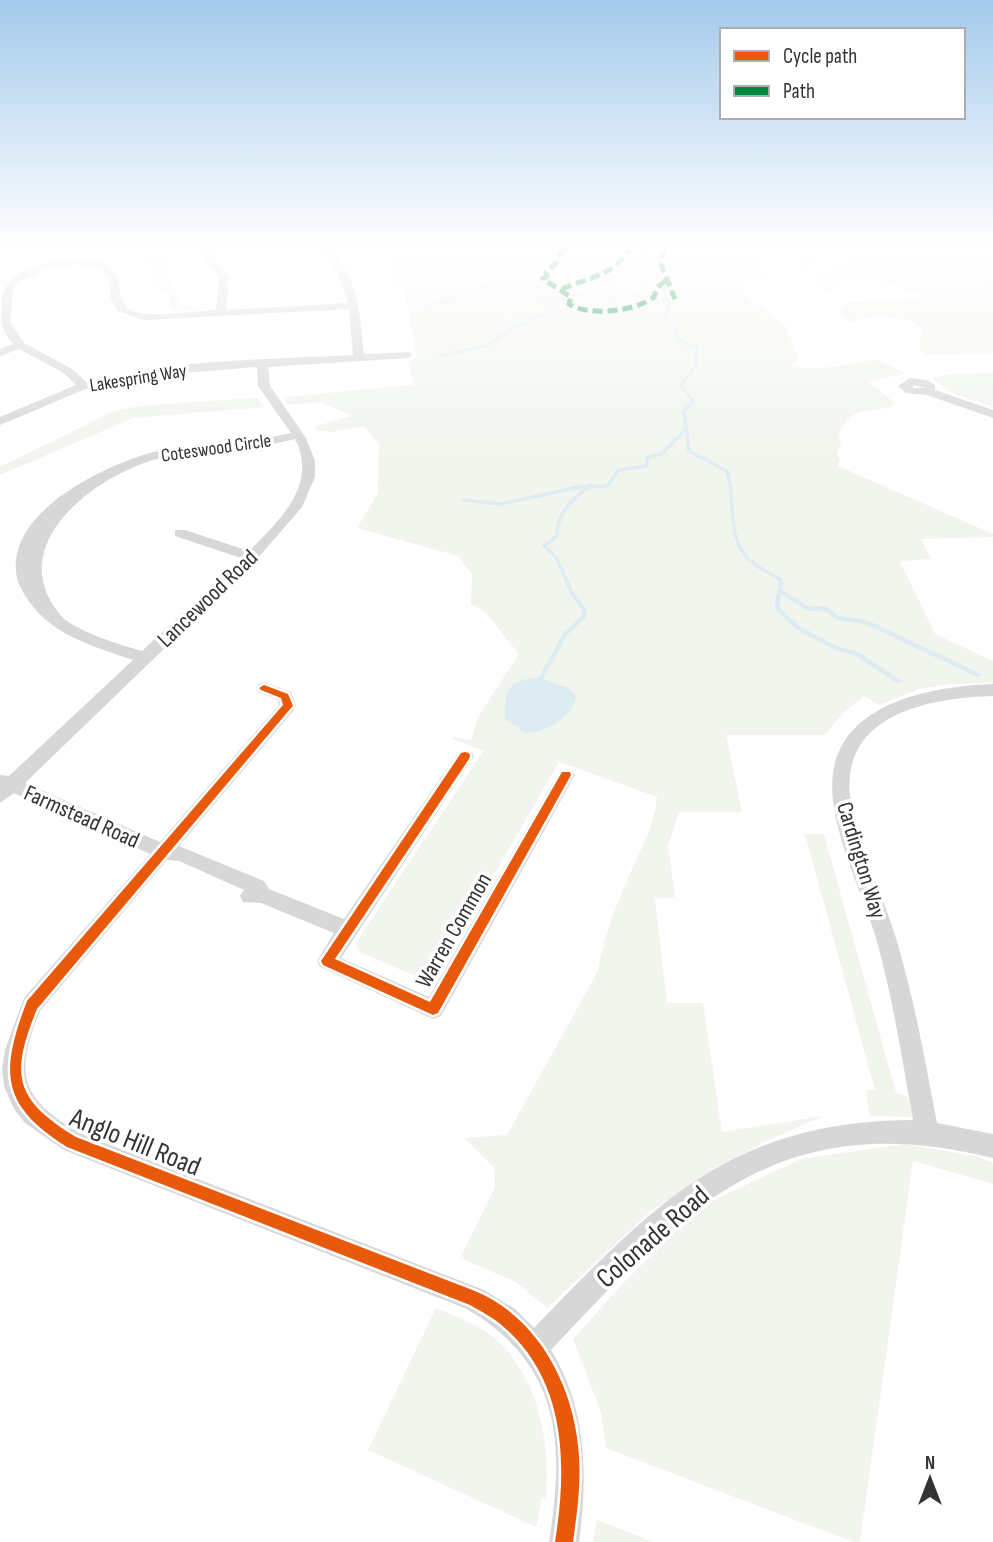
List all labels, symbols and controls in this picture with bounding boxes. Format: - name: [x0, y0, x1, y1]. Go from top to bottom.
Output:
- legend: [720, 28, 965, 119]
- text: Cycle path: [783, 44, 857, 69]
- text: Path: [783, 79, 815, 104]
- street label: Lakespring Way: [88, 359, 189, 397]
- street label: Coteswood Circle: [160, 429, 273, 468]
- street label: Lancewood Road: [152, 544, 264, 654]
- street label: Farmstead Road: [20, 779, 144, 855]
- street label: Cardington Way: [830, 799, 892, 922]
- street label: Warren Common: [410, 868, 498, 993]
- street label: Anglo Hill Road: [64, 1101, 206, 1184]
- street label: Colonade Road: [590, 1179, 716, 1295]
- north arrow: [895, 1444, 965, 1514]
- text: N: [925, 1452, 935, 1475]

